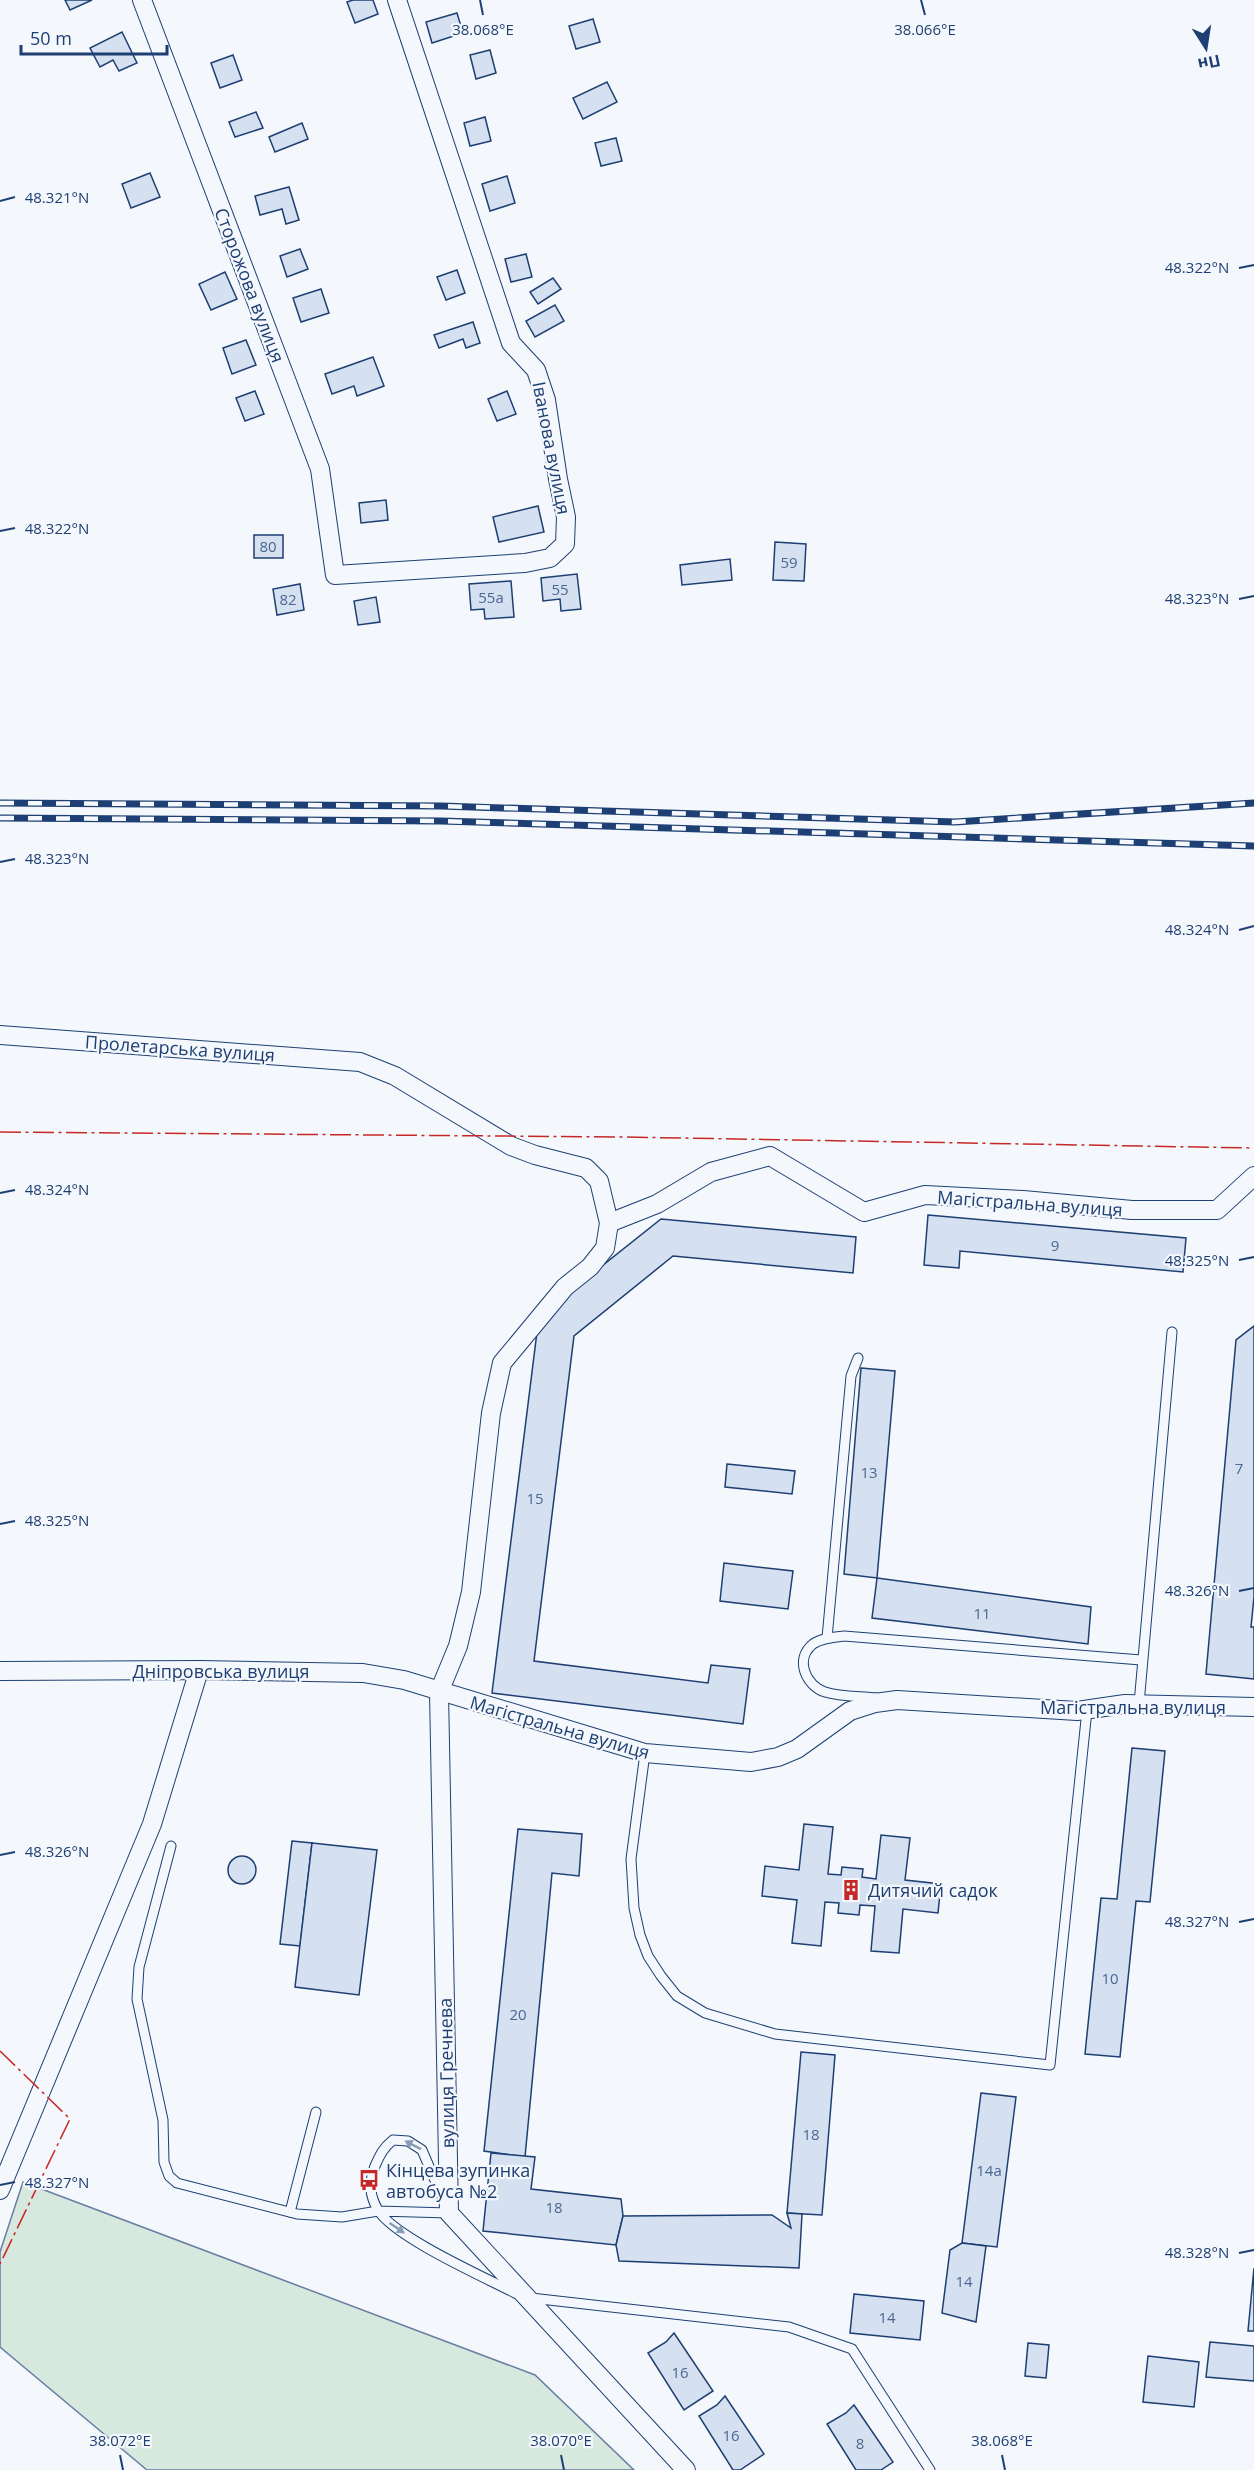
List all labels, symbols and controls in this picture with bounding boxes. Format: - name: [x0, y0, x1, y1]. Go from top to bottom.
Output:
- scale bar: [21, 18, 166, 56]
- north arrow: [1176, 18, 1236, 78]
- text: 38.068°E: [452, 19, 514, 39]
- text: 38.066°E: [894, 19, 956, 39]
- text: 50 m: [30, 26, 72, 50]
- text: Пн: [1196, 50, 1222, 76]
- text: 48.321°N: [25, 187, 89, 207]
- street label: Сторожова вулиця: [209, 204, 291, 366]
- text: 48.322°N: [1165, 257, 1229, 277]
- street label: Іванова вулиця: [527, 379, 577, 517]
- text: 48.322°N: [25, 518, 89, 538]
- house number: 80: [259, 536, 277, 556]
- house number: 59: [780, 552, 798, 572]
- house number: 55: [551, 579, 569, 599]
- house number: 55а: [478, 587, 504, 607]
- text: 48.323°N: [1165, 588, 1229, 608]
- house number: 82: [279, 589, 297, 609]
- text: 48.323°N: [25, 848, 89, 868]
- text: 48.324°N: [1165, 919, 1229, 939]
- street label: Пролетарська вулиця: [84, 1029, 276, 1067]
- text: 48.324°N: [25, 1179, 89, 1199]
- street label: Магістральна вулиця: [936, 1185, 1124, 1221]
- house number: 9: [1051, 1235, 1059, 1255]
- text: 48.325°N: [1165, 1250, 1229, 1270]
- house number: 7: [1235, 1458, 1243, 1478]
- house number: 13: [860, 1462, 878, 1482]
- house number: 15: [526, 1488, 544, 1508]
- text: 48.325°N: [25, 1510, 89, 1530]
- text: 48.326°N: [1165, 1580, 1229, 1600]
- house number: 11: [973, 1603, 991, 1623]
- street label: Дніпровська вулиця: [132, 1659, 310, 1683]
- street label: Магістральна вулиця: [467, 1690, 653, 1764]
- street label: Магістральна вулиця: [1040, 1695, 1226, 1719]
- text: 48.326°N: [25, 1841, 89, 1861]
- building icon: Дитячий садок: [839, 1878, 863, 1902]
- place label: Дитячий садок: [868, 1878, 998, 1902]
- text: 48.327°N: [1165, 1911, 1229, 1931]
- house number: 10: [1101, 1968, 1119, 1988]
- street label: вулиця Гречнева: [433, 1998, 459, 2148]
- house number: 20: [509, 2004, 527, 2024]
- house number: 18: [802, 2124, 820, 2144]
- one-way arrow: [404, 2141, 421, 2150]
- place label: Кінцева зупинка автобуса №2: [386, 2158, 530, 2203]
- house number: 14а: [976, 2160, 1002, 2180]
- bus stop icon: Кінцева зупинка автобуса №2: [357, 2168, 381, 2192]
- text: 48.327°N: [25, 2172, 89, 2192]
- house number: 18: [545, 2197, 563, 2217]
- one-way arrow: [389, 2223, 406, 2234]
- text: 48.328°N: [1165, 2242, 1229, 2262]
- house number: 14: [955, 2271, 973, 2291]
- house number: 14: [878, 2307, 896, 2327]
- house number: 16: [671, 2362, 689, 2382]
- house number: 16: [722, 2425, 740, 2445]
- text: 38.072°E: [89, 2430, 151, 2450]
- text: 38.070°E: [530, 2430, 592, 2450]
- text: 38.068°E: [971, 2430, 1033, 2450]
- house number: 8: [856, 2433, 864, 2453]

